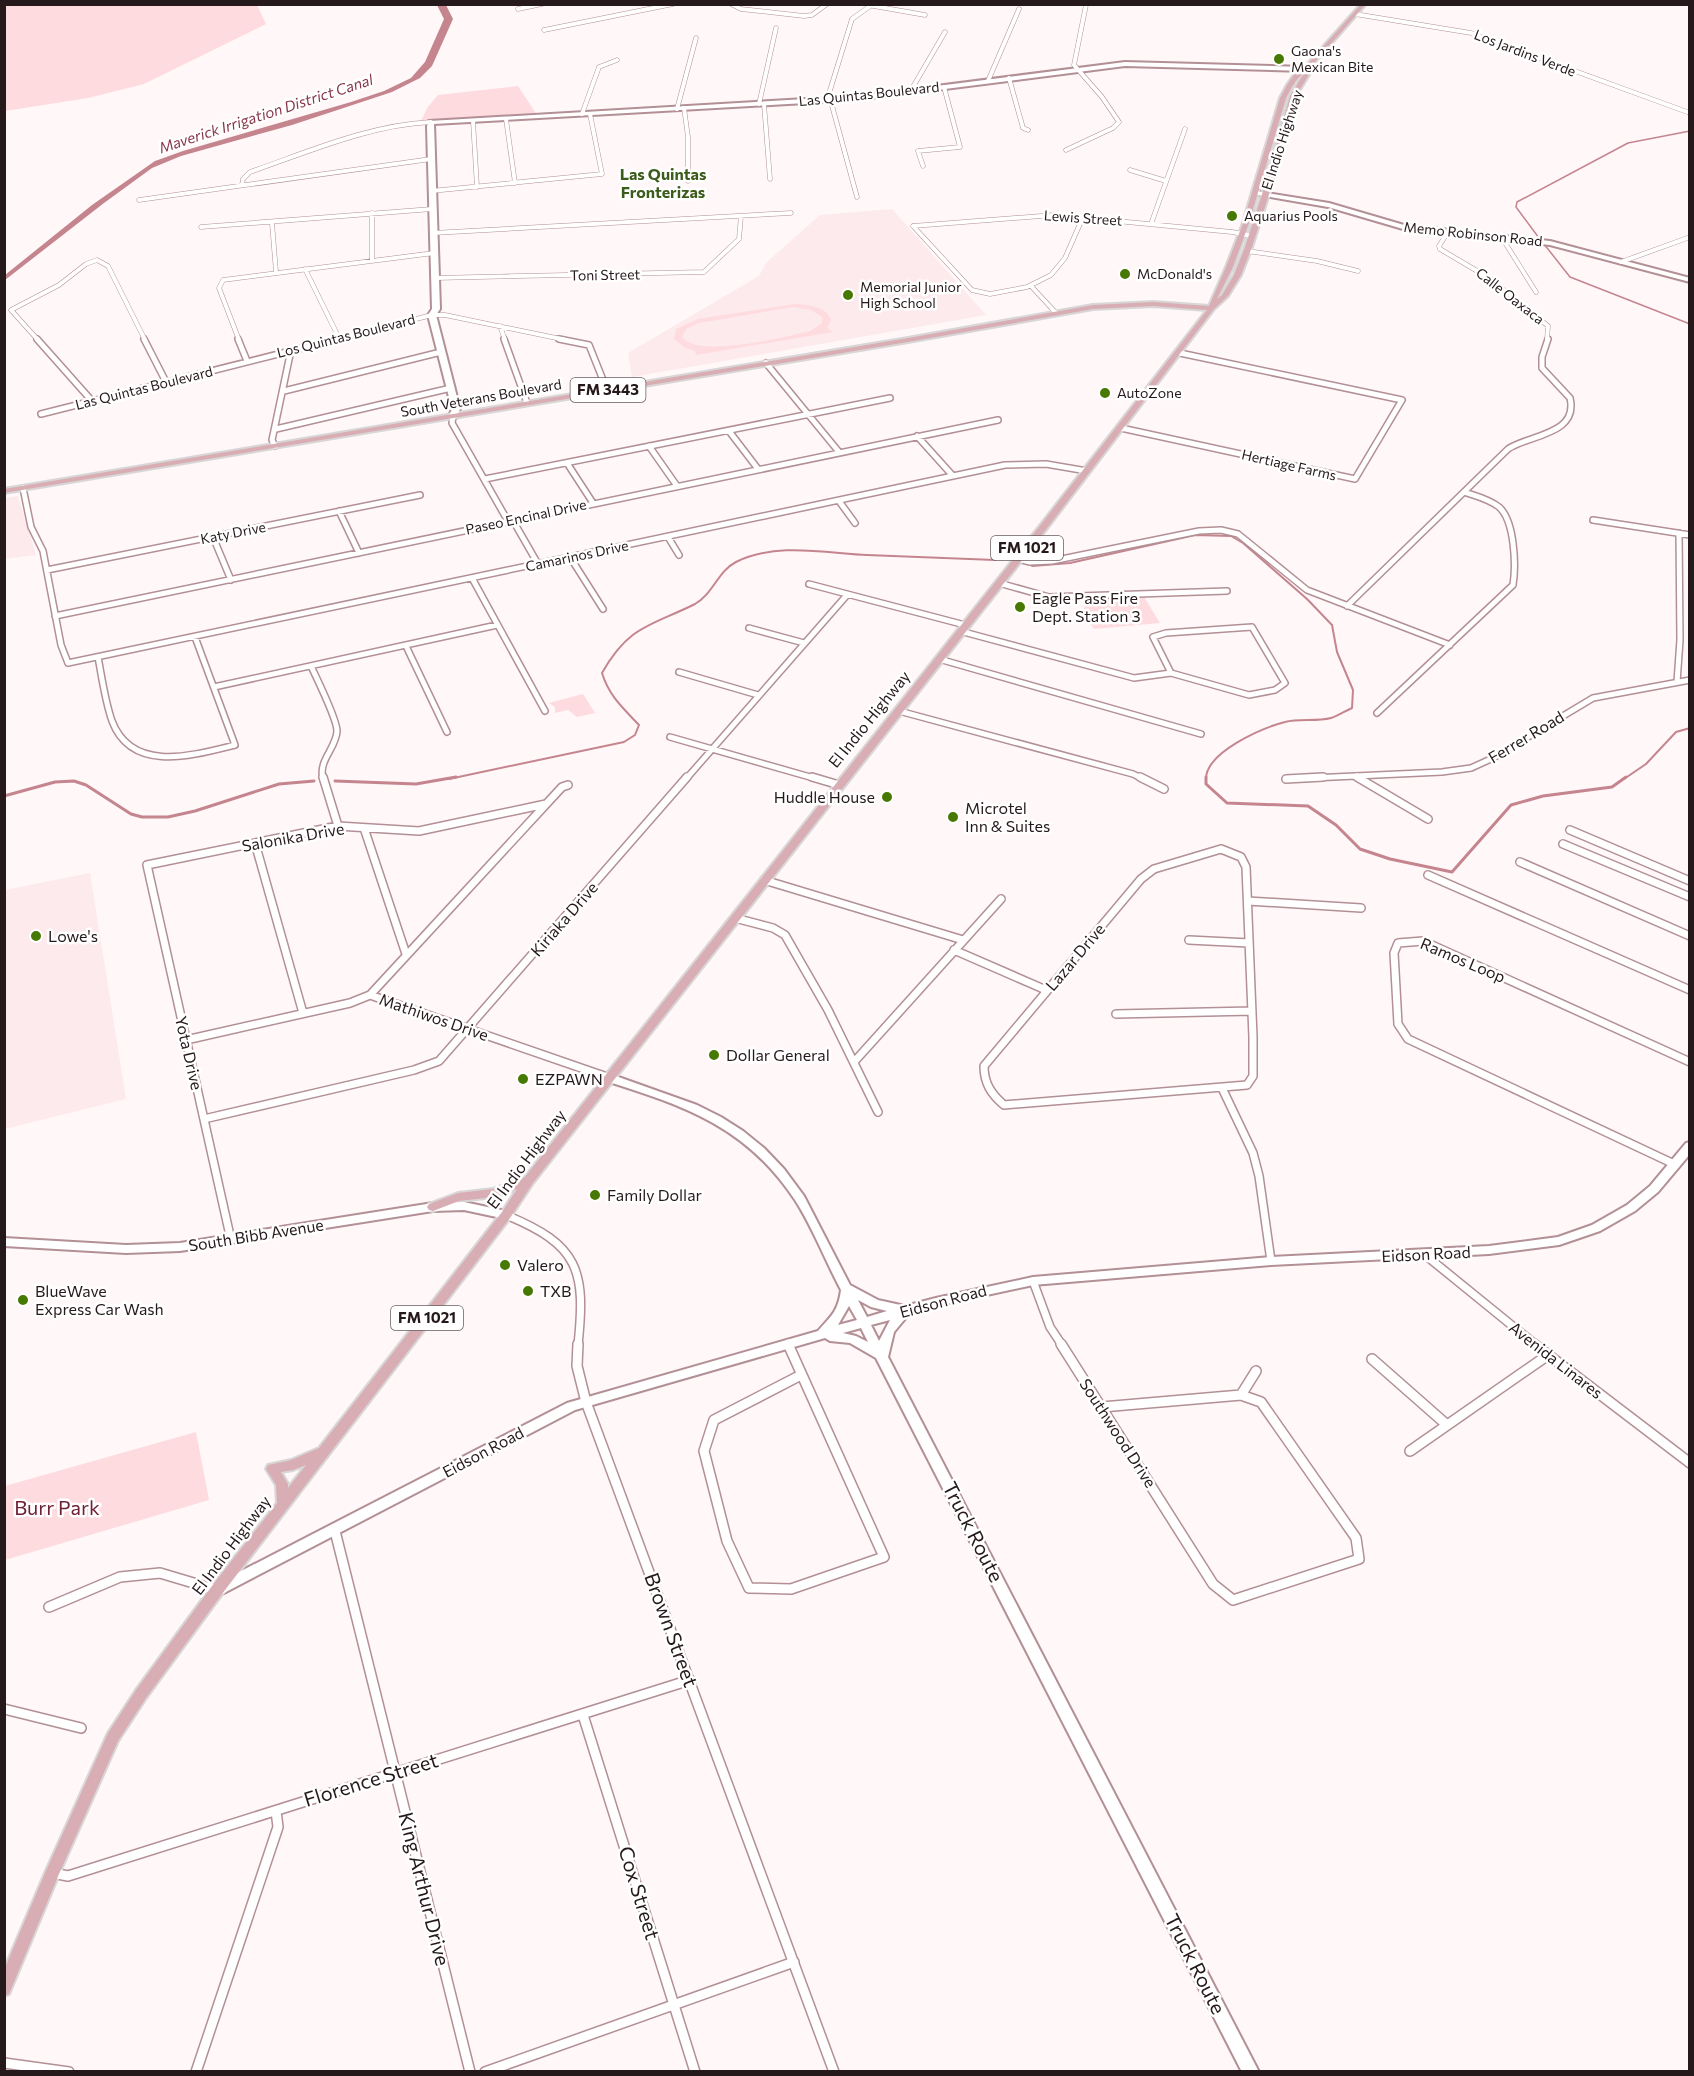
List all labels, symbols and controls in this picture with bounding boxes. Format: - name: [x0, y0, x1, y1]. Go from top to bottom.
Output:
- street label: Los Jardins Verde: [1472, 25, 1578, 80]
- place label: Gaona's Mexican Bite: [1291, 42, 1373, 75]
- marker: Gaona's Mexican Bite: [1272, 52, 1286, 66]
- water label: Maverick Irrigation District Canal: [156, 69, 376, 156]
- street label: Las Quintas Boulevard: [798, 78, 940, 109]
- street label: El Indio Highway: [1257, 88, 1306, 192]
- district label: Las Quintas Fronterizas: [620, 164, 706, 201]
- street label: Lewis Street: [1043, 206, 1123, 229]
- place label: Aquarius Pools: [1244, 207, 1338, 224]
- marker: Aquarius Pools: [1225, 209, 1239, 223]
- street label: Memo Robinson Road: [1403, 218, 1543, 249]
- street label: Calle Oaxaca: [1473, 264, 1548, 328]
- street label: Toni Street: [570, 265, 640, 284]
- place label: McDonald's: [1137, 265, 1212, 282]
- marker: McDonald's: [1118, 267, 1132, 281]
- place label: Memorial Junior High School: [860, 278, 962, 311]
- marker: Memorial Junior High School: [841, 288, 855, 302]
- street label: Los Quintas Boulevard: [275, 310, 417, 361]
- street label: Las Quintas Boulevard: [73, 362, 214, 413]
- street label: South Veterans Boulevard: [399, 375, 563, 420]
- road number: FM 3443: [570, 378, 646, 402]
- place label: AutoZone: [1117, 384, 1182, 401]
- marker: AutoZone: [1098, 386, 1112, 400]
- street label: Hertiage Farms: [1240, 445, 1338, 484]
- street label: Paseo Encinal Drive: [464, 495, 588, 538]
- street label: Katy Drive: [199, 518, 267, 547]
- street label: Camarinos Drive: [524, 536, 630, 575]
- road number: FM 1021: [991, 536, 1063, 560]
- place label: Eagle Pass Fire Dept. Station 3: [1032, 588, 1141, 625]
- marker: Eagle Pass Fire Dept. Station 3: [1013, 600, 1027, 614]
- street label: El Indio Highway: [824, 666, 913, 771]
- street label: Ferrer Road: [1484, 707, 1567, 767]
- place label: Huddle House: [774, 787, 875, 806]
- marker: Huddle House: [880, 790, 894, 804]
- place label: Microtel Inn & Suites: [965, 798, 1050, 835]
- marker: Microtel Inn & Suites: [946, 810, 960, 824]
- street label: Salonika Drive: [240, 818, 345, 855]
- street label: Kiriaka Drive: [526, 878, 601, 960]
- street label: Lazar Drive: [1041, 919, 1108, 994]
- place label: Lowe's: [48, 926, 98, 945]
- marker: Lowe's: [29, 929, 43, 943]
- street label: Ramos Loop: [1418, 933, 1509, 986]
- street label: Mathiwos Drive: [377, 989, 491, 1044]
- street label: Yota Drive: [172, 1014, 207, 1092]
- place label: Dollar General: [726, 1045, 830, 1064]
- marker: Dollar General: [707, 1048, 721, 1062]
- place label: EZPAWN: [535, 1069, 603, 1088]
- marker: EZPAWN: [516, 1072, 530, 1086]
- street label: El Indio Highway: [482, 1105, 569, 1212]
- place label: Family Dollar: [607, 1185, 703, 1204]
- marker: Family Dollar: [588, 1188, 602, 1202]
- street label: South Bibb Avenue: [187, 1214, 325, 1255]
- street label: Eidson Road: [1381, 1242, 1471, 1265]
- place label: Valero: [517, 1255, 564, 1274]
- marker: Valero: [498, 1258, 512, 1272]
- street label: Eidson Road: [897, 1280, 988, 1321]
- place label: BlueWave Express Car Wash: [35, 1281, 164, 1318]
- place label: TXB: [540, 1281, 571, 1300]
- marker: TXB: [521, 1284, 535, 1298]
- marker: BlueWave Express Car Wash: [16, 1293, 30, 1307]
- road number: FM 1021: [391, 1306, 463, 1330]
- street label: Avenida Linares: [1506, 1317, 1607, 1402]
- street label: Southwood Drive: [1076, 1375, 1161, 1491]
- street label: Eidson Road: [439, 1422, 527, 1481]
- street label: Truck Route: [938, 1477, 1009, 1586]
- street label: El Indio Highway: [187, 1491, 274, 1598]
- park label: Burr Park: [14, 1495, 100, 1519]
- street label: Brown Street: [640, 1569, 704, 1690]
- street label: Florence Street: [301, 1747, 441, 1811]
- street label: King Arthur Drive: [394, 1809, 456, 1968]
- street label: Cox Street: [614, 1843, 665, 1942]
- street label: Truck Route: [1160, 1909, 1231, 2018]

